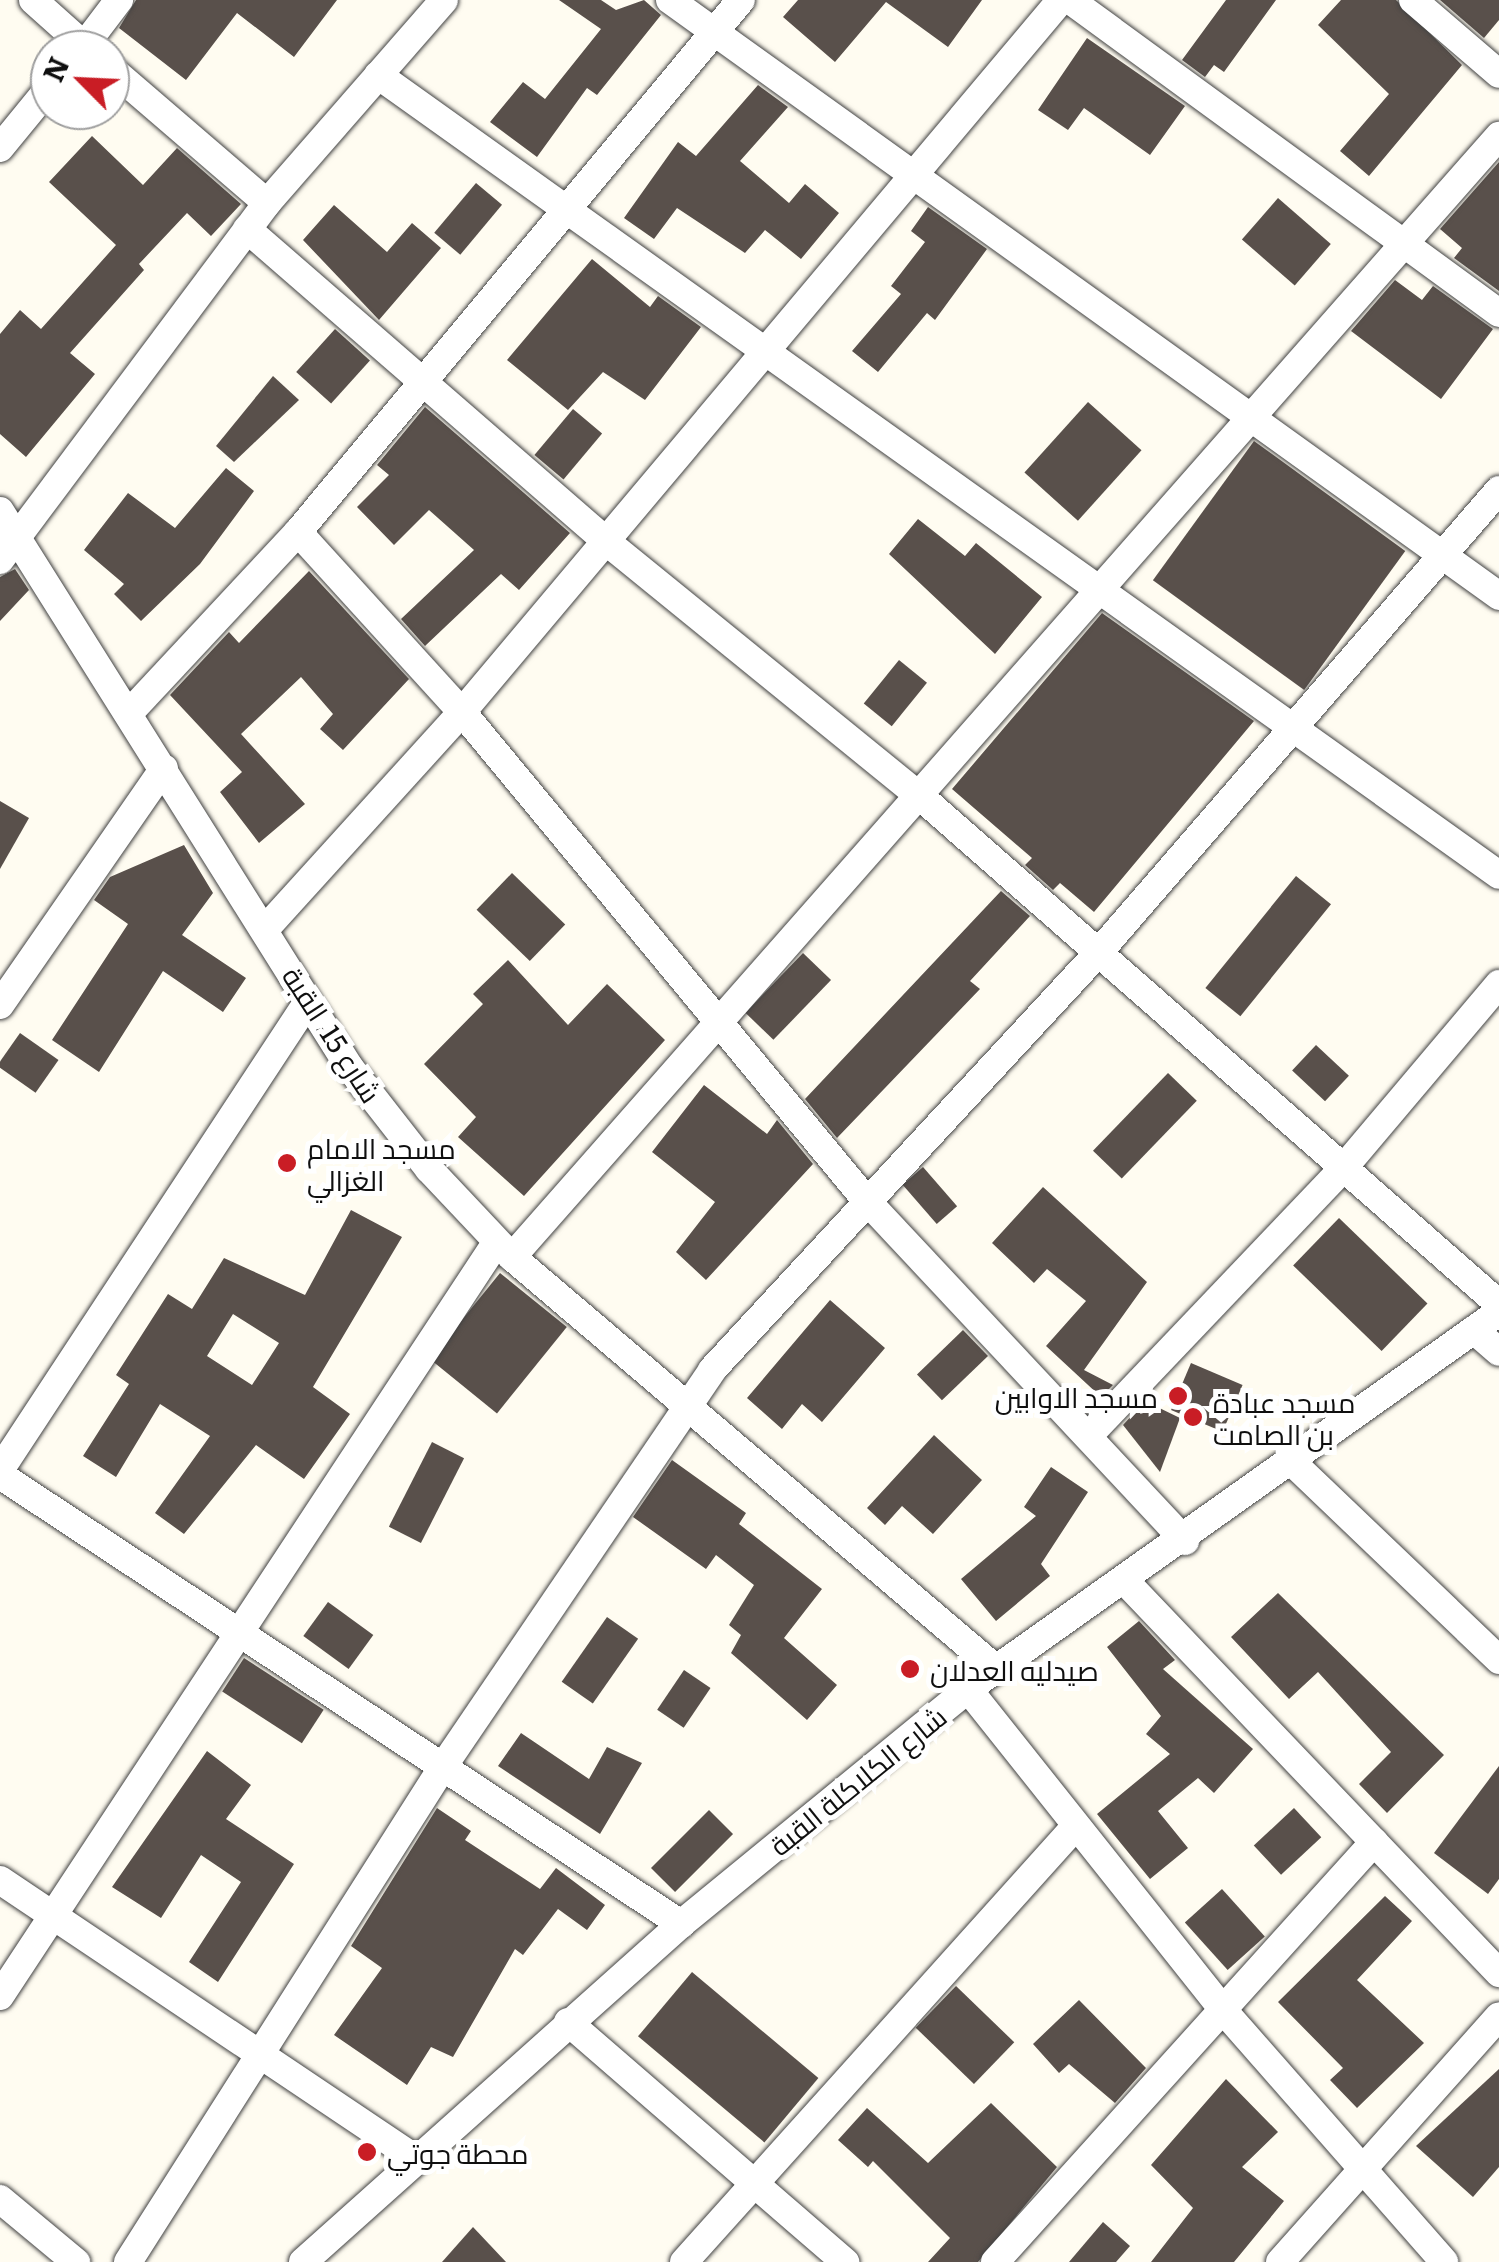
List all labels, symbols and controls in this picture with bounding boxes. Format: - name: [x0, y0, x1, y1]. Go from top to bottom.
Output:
- north arrow: [30, 30, 130, 130]
- text: N: [30, 49, 78, 88]
- street label: شارع 15، القبة: [277, 960, 389, 1108]
- place label: مسجد الامام الغزالي: [307, 1130, 456, 1196]
- marker: مسجد الامام الغزالي: [276, 1152, 298, 1174]
- place label: مسجد الاوابين: [995, 1379, 1158, 1413]
- place label: مسجد عبادة بن الصامت: [1213, 1384, 1355, 1450]
- marker: مسجد الاوابين: [1167, 1385, 1189, 1407]
- marker: مسجد عبادة بن الصامت: [1182, 1406, 1204, 1428]
- place label: صيدليه العدلان: [930, 1652, 1099, 1686]
- marker: صيدليه العدلان: [899, 1658, 921, 1680]
- street label: شارع الكلاكلة القبة: [762, 1698, 952, 1862]
- place label: محطة جوتي: [387, 2135, 529, 2169]
- marker: محطة جوتي: [356, 2141, 378, 2163]

